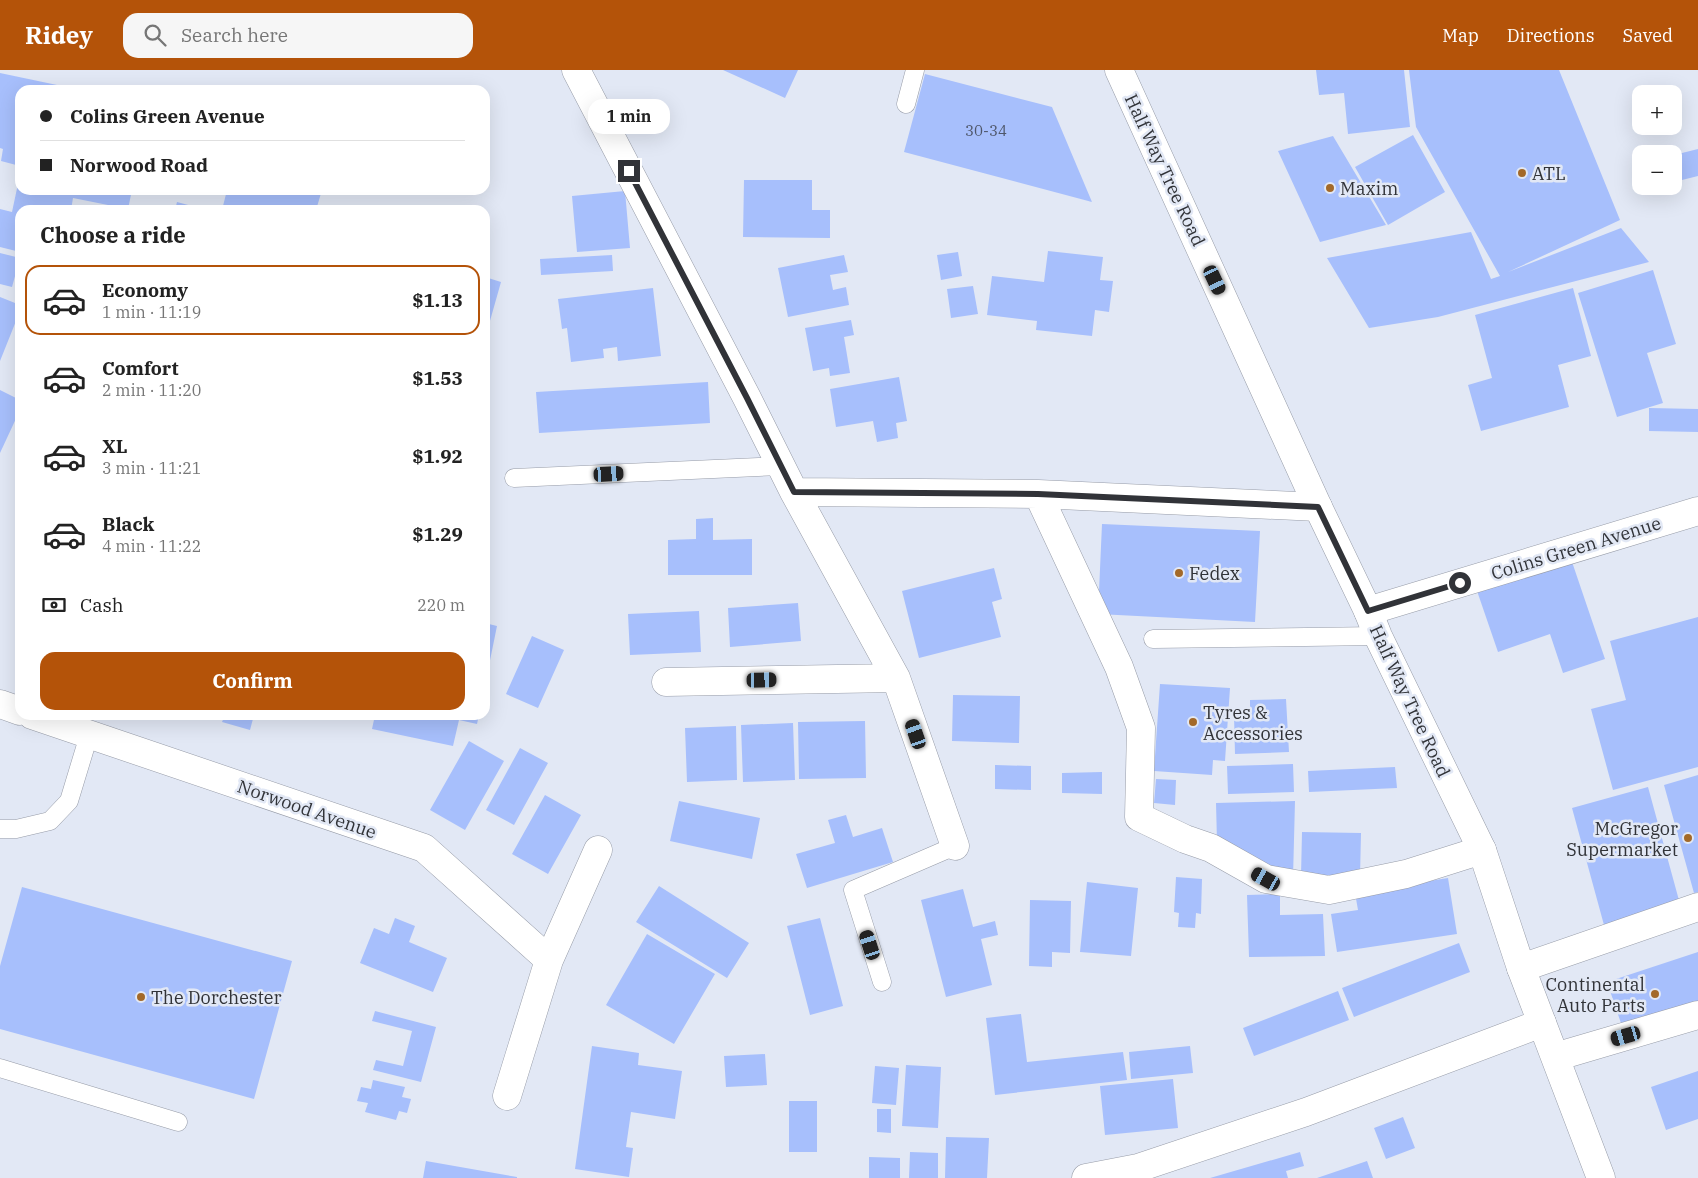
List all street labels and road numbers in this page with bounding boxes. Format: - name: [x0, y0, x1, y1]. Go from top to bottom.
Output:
- street label: Half Way Tree Road: [1120, 90, 1210, 250]
- street label: Colins Green Avenue: [1488, 511, 1664, 585]
- street label: Half Way Tree Road: [1365, 621, 1455, 781]
- street label: Norwood Avenue: [234, 774, 380, 844]

